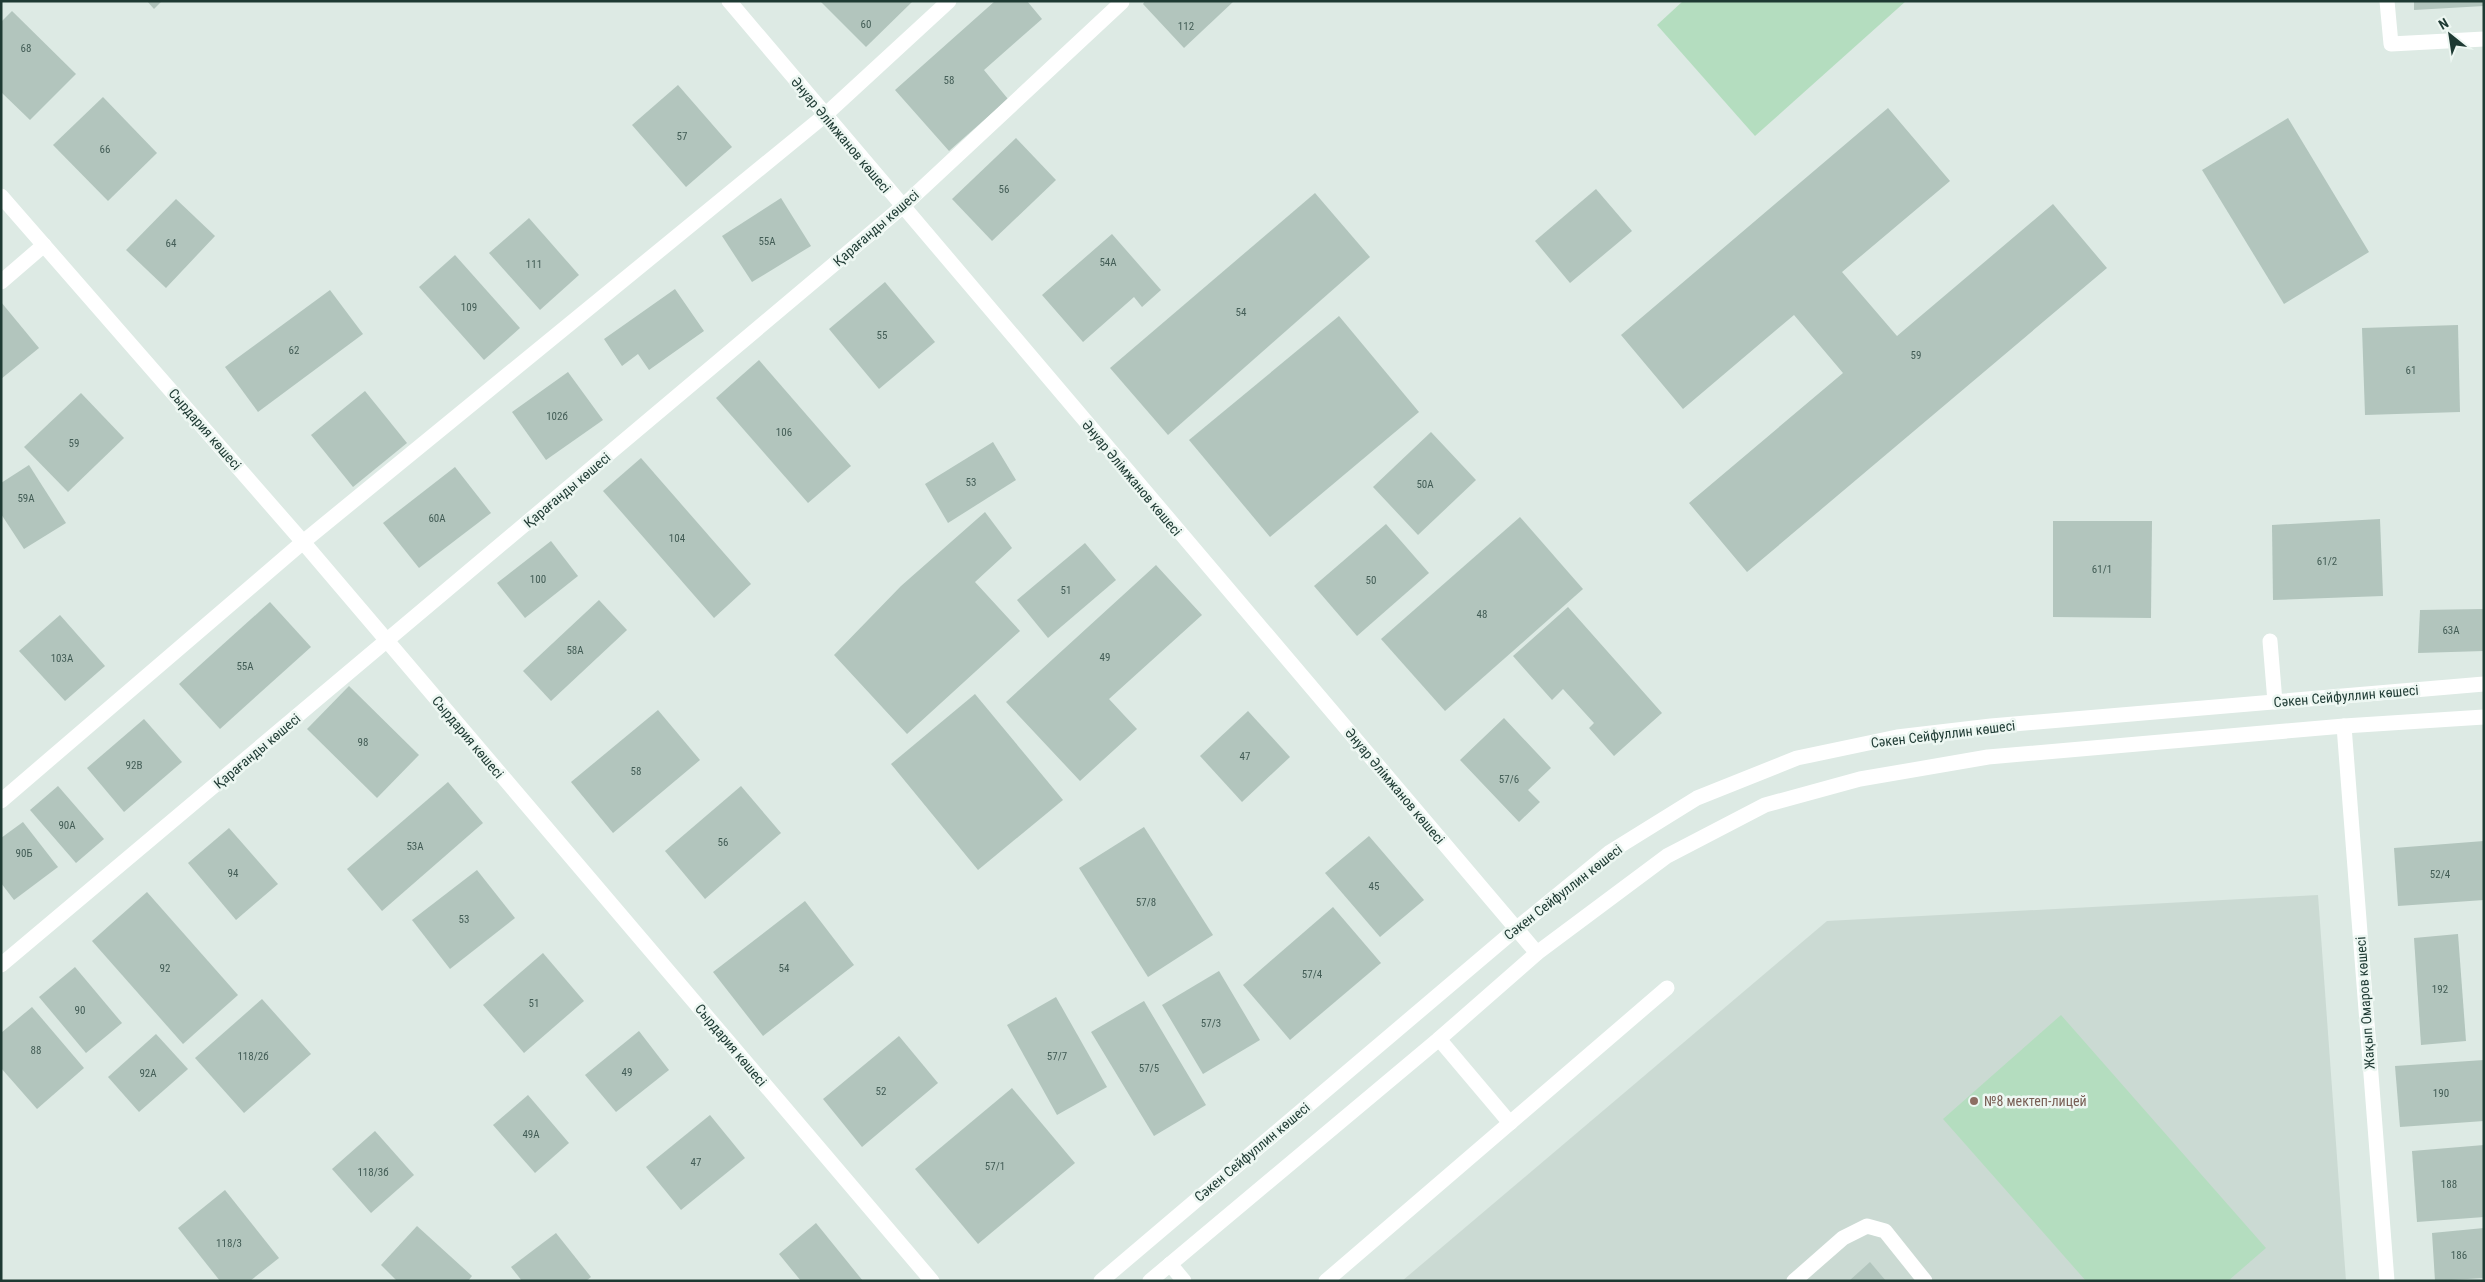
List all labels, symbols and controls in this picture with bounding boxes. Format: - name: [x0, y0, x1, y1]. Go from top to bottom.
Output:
- north arrow: [2425, 10, 2475, 60]
- text: N: [2436, 15, 2451, 33]
- house number: 60: [861, 18, 871, 31]
- house number: 112: [1178, 20, 1194, 33]
- house number: 68: [21, 42, 31, 55]
- street label: Әнуар Әлімжанов көшесі: [788, 74, 894, 196]
- house number: 58: [944, 74, 954, 87]
- house number: 57: [677, 130, 687, 143]
- house number: 66: [100, 143, 110, 156]
- house number: 56: [999, 183, 1009, 196]
- street label: Қарағанды көшесі: [830, 187, 922, 269]
- house number: 55А: [758, 235, 776, 248]
- house number: 64: [166, 237, 177, 250]
- house number: 54А: [1099, 256, 1117, 269]
- house number: 111: [526, 258, 542, 271]
- house number: 109: [461, 301, 477, 314]
- house number: 54: [1236, 306, 1247, 319]
- house number: 55: [877, 329, 887, 342]
- house number: 62: [289, 344, 299, 357]
- house number: 59: [1911, 349, 1921, 362]
- house number: 61: [2406, 364, 2416, 377]
- street label: Сырдария көшесі: [165, 385, 245, 473]
- house number: 102б: [546, 410, 568, 423]
- street label: Әнуар Әлімжанов көшесі: [1079, 417, 1185, 539]
- house number: 106: [776, 426, 792, 439]
- house number: 59: [69, 437, 79, 450]
- street label: Қарағанды көшесі: [521, 449, 613, 531]
- house number: 53: [966, 476, 976, 489]
- house number: 50А: [1416, 478, 1434, 491]
- house number: 59А: [17, 492, 35, 505]
- house number: 60А: [428, 512, 446, 525]
- house number: 104: [669, 532, 686, 545]
- house number: 61/2: [2317, 555, 2337, 568]
- house number: 61/1: [2092, 563, 2112, 576]
- house number: 100: [530, 573, 546, 586]
- house number: 50: [1366, 574, 1376, 587]
- house number: 51: [1061, 584, 1071, 597]
- house number: 48: [1477, 608, 1487, 621]
- house number: 63А: [2442, 624, 2460, 637]
- house number: 58А: [566, 644, 584, 657]
- house number: 49: [1100, 651, 1110, 664]
- house number: 103А: [51, 652, 74, 665]
- house number: 55А: [236, 660, 254, 673]
- street label: Сәкен Сейфуллин көшесі: [2273, 682, 2419, 710]
- street label: Сырдария көшесі: [429, 693, 507, 781]
- street label: Қарағанды көшесі: [211, 710, 303, 792]
- street label: Сәкен Сейфуллин көшесі: [1870, 717, 2016, 751]
- street label: Әнуар Әлімжанов көшесі: [1342, 725, 1448, 847]
- house number: 98: [358, 736, 368, 749]
- house number: 47: [1240, 750, 1250, 763]
- house number: 92В: [126, 759, 142, 772]
- house number: 58: [631, 765, 641, 778]
- house number: 57/6: [1499, 773, 1519, 786]
- house number: 90А: [58, 819, 76, 832]
- house number: 56: [718, 836, 728, 849]
- house number: 53А: [406, 840, 424, 853]
- street label: Сәкен Сейфуллин көшесі: [1501, 841, 1625, 943]
- house number: 90Б: [16, 847, 32, 860]
- house number: 94: [228, 867, 239, 880]
- house number: 52/4: [2430, 868, 2451, 881]
- house number: 45: [1369, 880, 1379, 893]
- house number: 57/8: [1136, 896, 1156, 909]
- house number: 53: [459, 913, 469, 926]
- street label: Жақып Омаров көшесі: [2352, 936, 2378, 1070]
- house number: 92: [160, 962, 170, 975]
- house number: 54: [779, 962, 790, 975]
- house number: 57/4: [1302, 968, 1323, 981]
- house number: 192: [2432, 983, 2448, 996]
- house number: 51: [529, 997, 539, 1010]
- street label: Сырдария көшесі: [692, 1001, 770, 1089]
- house number: 90: [75, 1004, 85, 1017]
- house number: 57/3: [1201, 1017, 1221, 1030]
- house number: 88: [31, 1044, 41, 1057]
- house number: 118/2б: [237, 1050, 269, 1063]
- house number: 57/7: [1047, 1050, 1067, 1063]
- house number: 57/5: [1139, 1062, 1159, 1075]
- house number: 49: [622, 1066, 632, 1079]
- house number: 92А: [139, 1067, 157, 1080]
- house number: 52: [876, 1085, 886, 1098]
- house number: 190: [2433, 1087, 2449, 1100]
- place label: №8 мектеп-лицей: [1984, 1093, 2087, 1109]
- marker: №8 мектеп-лицей: [1968, 1095, 1980, 1107]
- street label: Сәкен Сейфуллин көшесі: [1191, 1099, 1313, 1205]
- house number: 49А: [522, 1128, 540, 1141]
- house number: 47: [691, 1156, 701, 1169]
- house number: 57/1: [985, 1160, 1005, 1173]
- house number: 118/3б: [357, 1166, 389, 1179]
- house number: 188: [2441, 1178, 2457, 1191]
- house number: 118/3: [216, 1237, 242, 1250]
- house number: 186: [2451, 1249, 2467, 1262]

